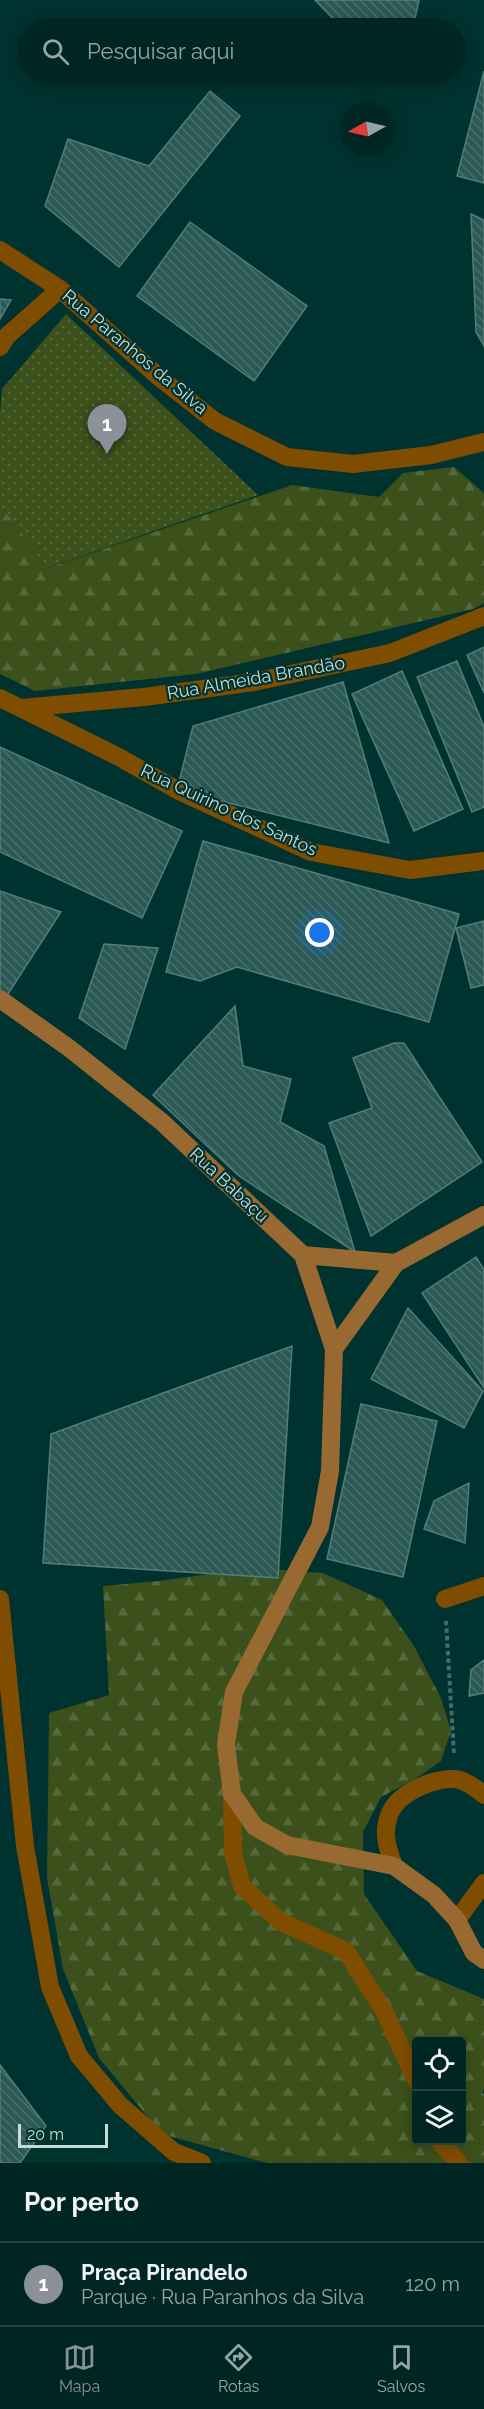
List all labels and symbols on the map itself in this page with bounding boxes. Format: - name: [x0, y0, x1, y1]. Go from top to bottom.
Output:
- north arrow: [340, 102, 394, 156]
- street label: Rua Paranhos da Silva: [59, 285, 212, 418]
- pin: 1: [88, 404, 126, 454]
- street label: Rua Almeida Brandão: [165, 651, 347, 703]
- street label: Rua Quirino dos Santos: [138, 759, 321, 860]
- your location: [305, 918, 334, 947]
- street label: Rua Babaçu: [186, 1143, 273, 1226]
- scale bar: [18, 2121, 108, 2148]

